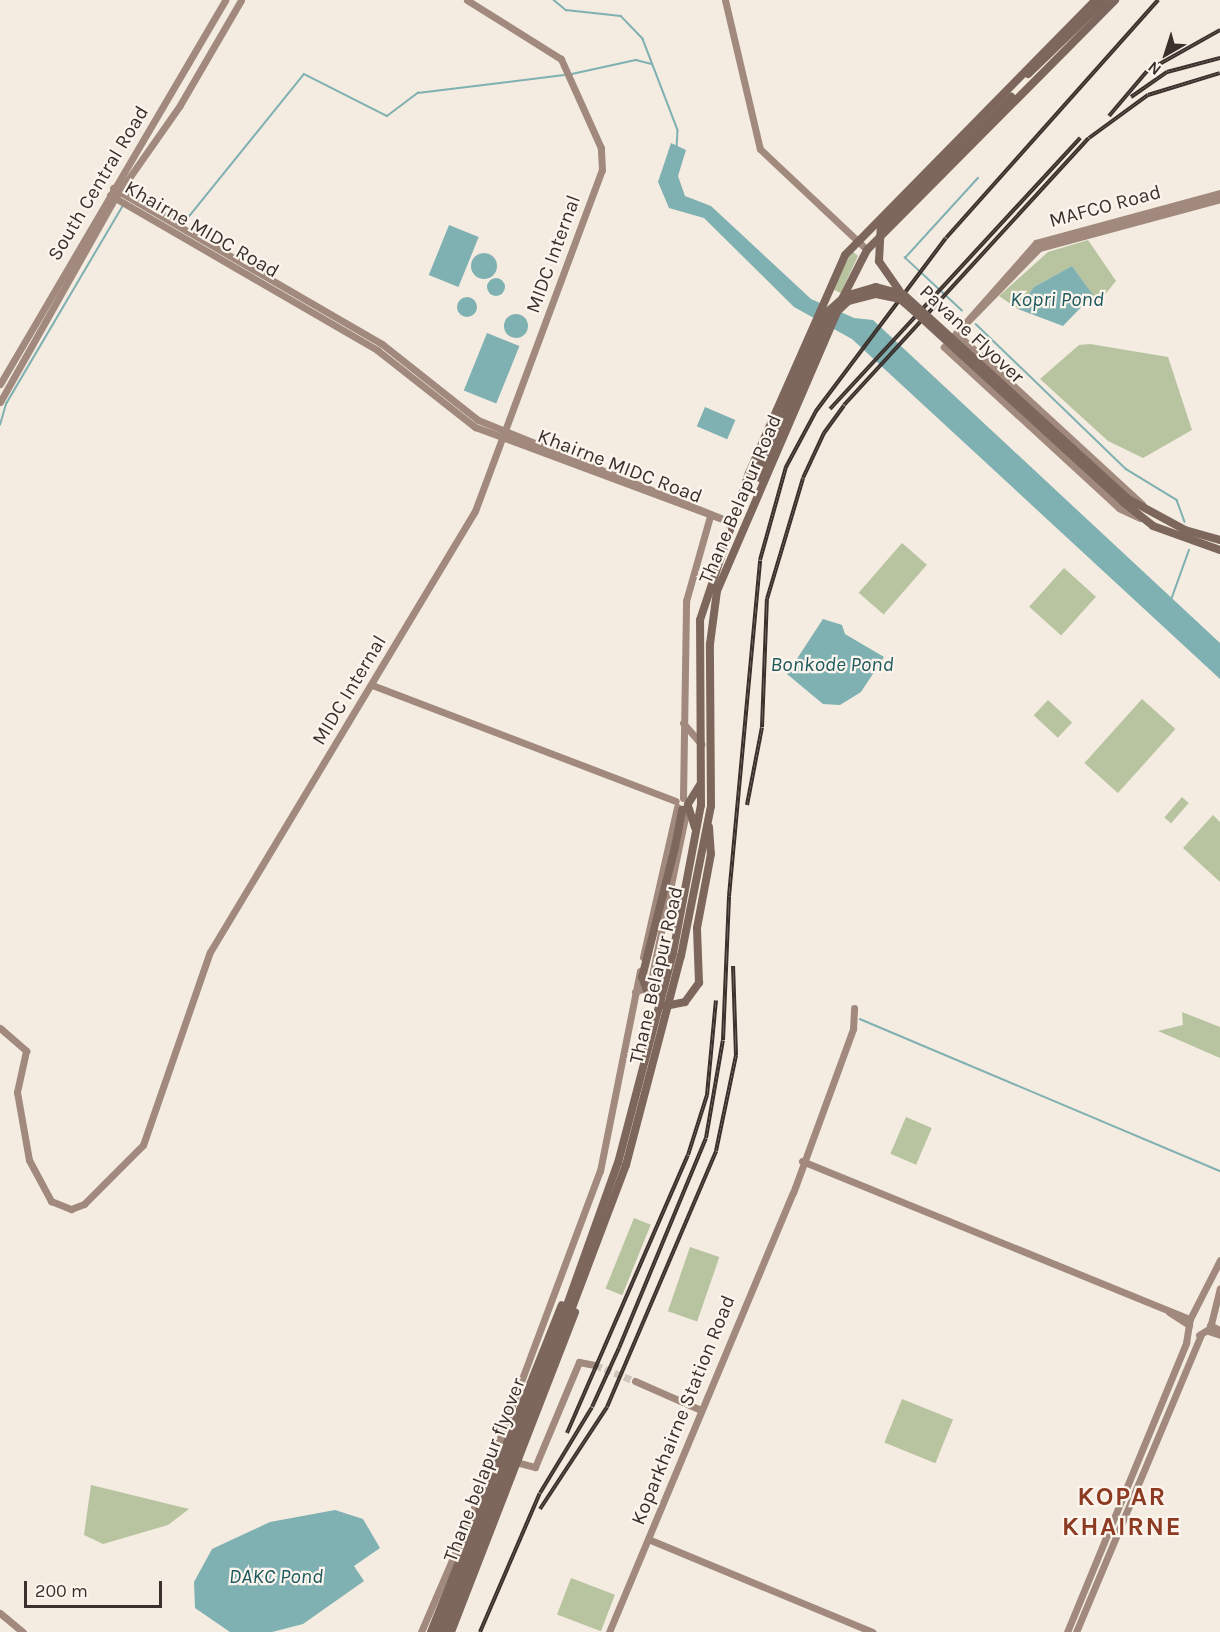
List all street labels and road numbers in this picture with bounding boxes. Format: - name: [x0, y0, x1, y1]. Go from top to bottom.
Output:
- street label: South Central Road: [42, 101, 154, 265]
- street label: Khairne MIDC Road: [121, 175, 283, 283]
- street label: MAFCO Road: [1046, 180, 1164, 232]
- street label: MIDC Internal: [520, 192, 586, 316]
- street label: Pavane Flyover: [915, 279, 1029, 389]
- street label: Thane Belapur Road: [694, 411, 786, 587]
- street label: Khairne MIDC Road: [534, 424, 706, 508]
- street label: MIDC Internal: [307, 631, 391, 749]
- street label: Thane Belapur Road: [624, 884, 688, 1066]
- street label: Koparkhairne Station Road: [626, 1292, 740, 1528]
- street label: Thane belapur flyover: [438, 1375, 530, 1565]

